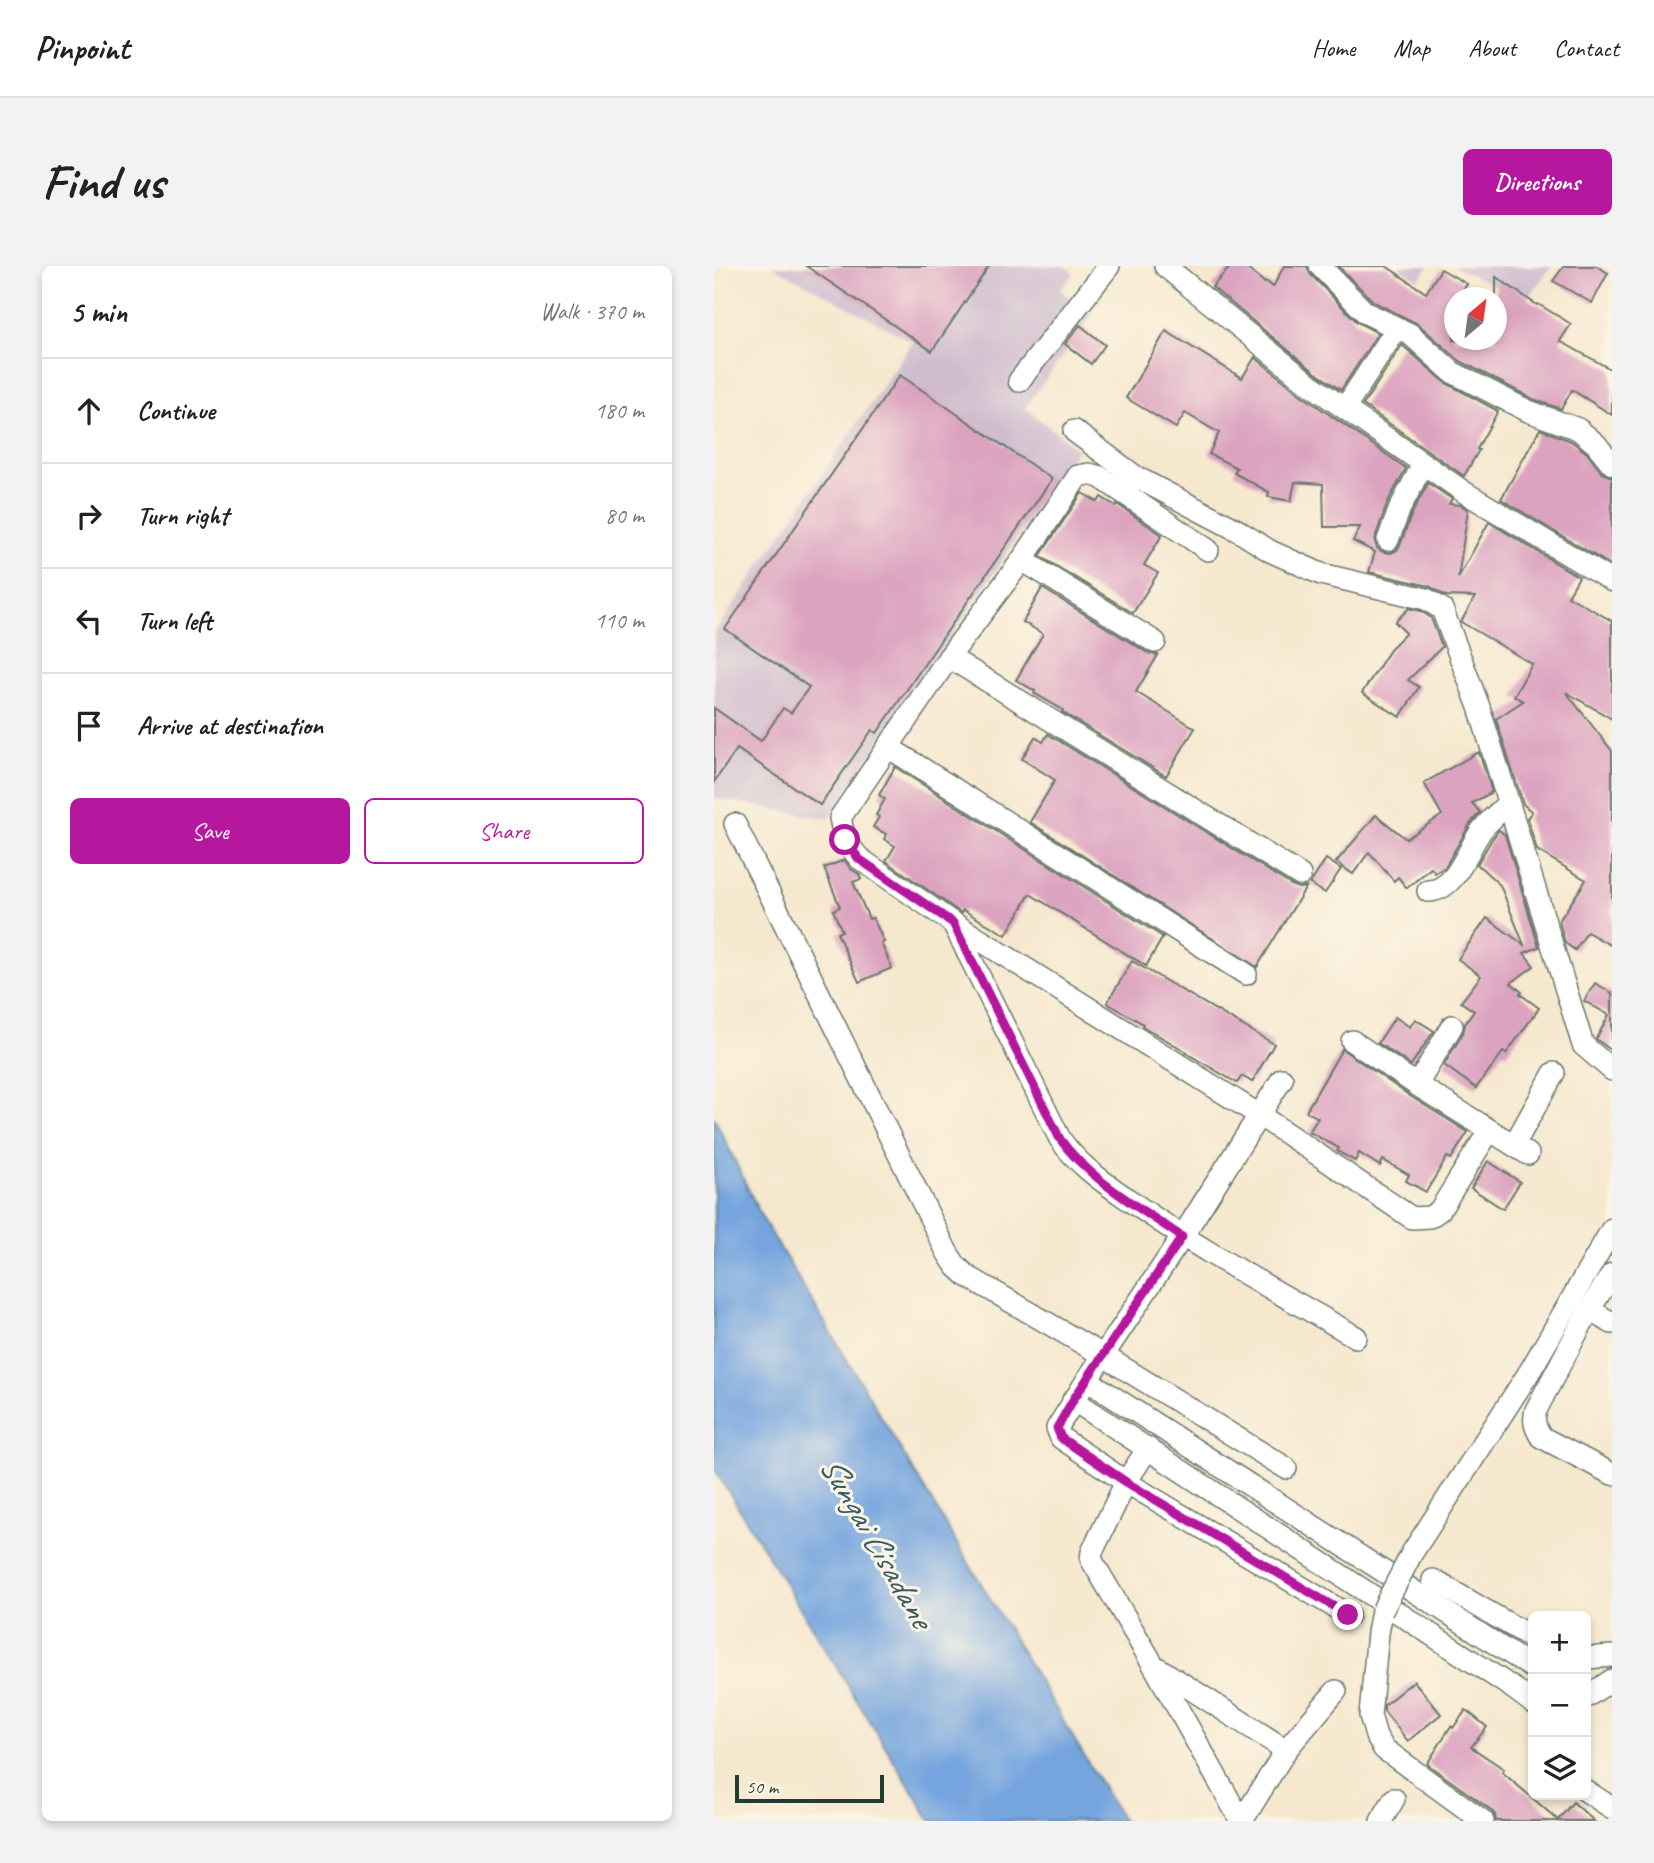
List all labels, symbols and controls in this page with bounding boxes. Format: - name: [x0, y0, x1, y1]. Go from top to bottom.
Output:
- text: Pinpoint: [35, 27, 129, 69]
- text: Home: [1312, 33, 1355, 63]
- text: Map: [1393, 33, 1430, 63]
- text: About: [1468, 33, 1516, 63]
- text: Contact: [1554, 33, 1619, 63]
- button: Directions: [1463, 149, 1612, 215]
- text: Find us: [42, 151, 164, 213]
- north arrow: [1444, 287, 1507, 350]
- text: 5 min: [70, 293, 127, 331]
- text: Walk · 370 m: [540, 297, 644, 326]
- icon: ahead: [70, 392, 108, 430]
- text: Continue: [137, 394, 215, 427]
- text: 180 m: [595, 396, 644, 425]
- icon: right: [70, 497, 108, 535]
- text: Turn right: [137, 499, 228, 532]
- text: 80 m: [605, 501, 644, 530]
- icon: left: [70, 602, 108, 640]
- text: Turn left: [137, 604, 212, 637]
- text: 110 m: [595, 606, 644, 635]
- icon: arrive: [70, 707, 108, 745]
- text: Arrive at destination: [137, 709, 323, 742]
- button: Save: [70, 798, 350, 864]
- button: Share: [364, 798, 644, 864]
- route start: [829, 824, 860, 855]
- water label: Sungai Cisadane: [809, 1447, 947, 1640]
- route end: [1332, 1599, 1363, 1630]
- map controls: [1528, 1611, 1591, 1800]
- button: +: [1528, 1611, 1591, 1674]
- button: −: [1528, 1674, 1591, 1737]
- button: layers: [1528, 1737, 1591, 1800]
- scale bar: [735, 1772, 884, 1804]
- text: 50 m: [746, 1775, 778, 1799]

